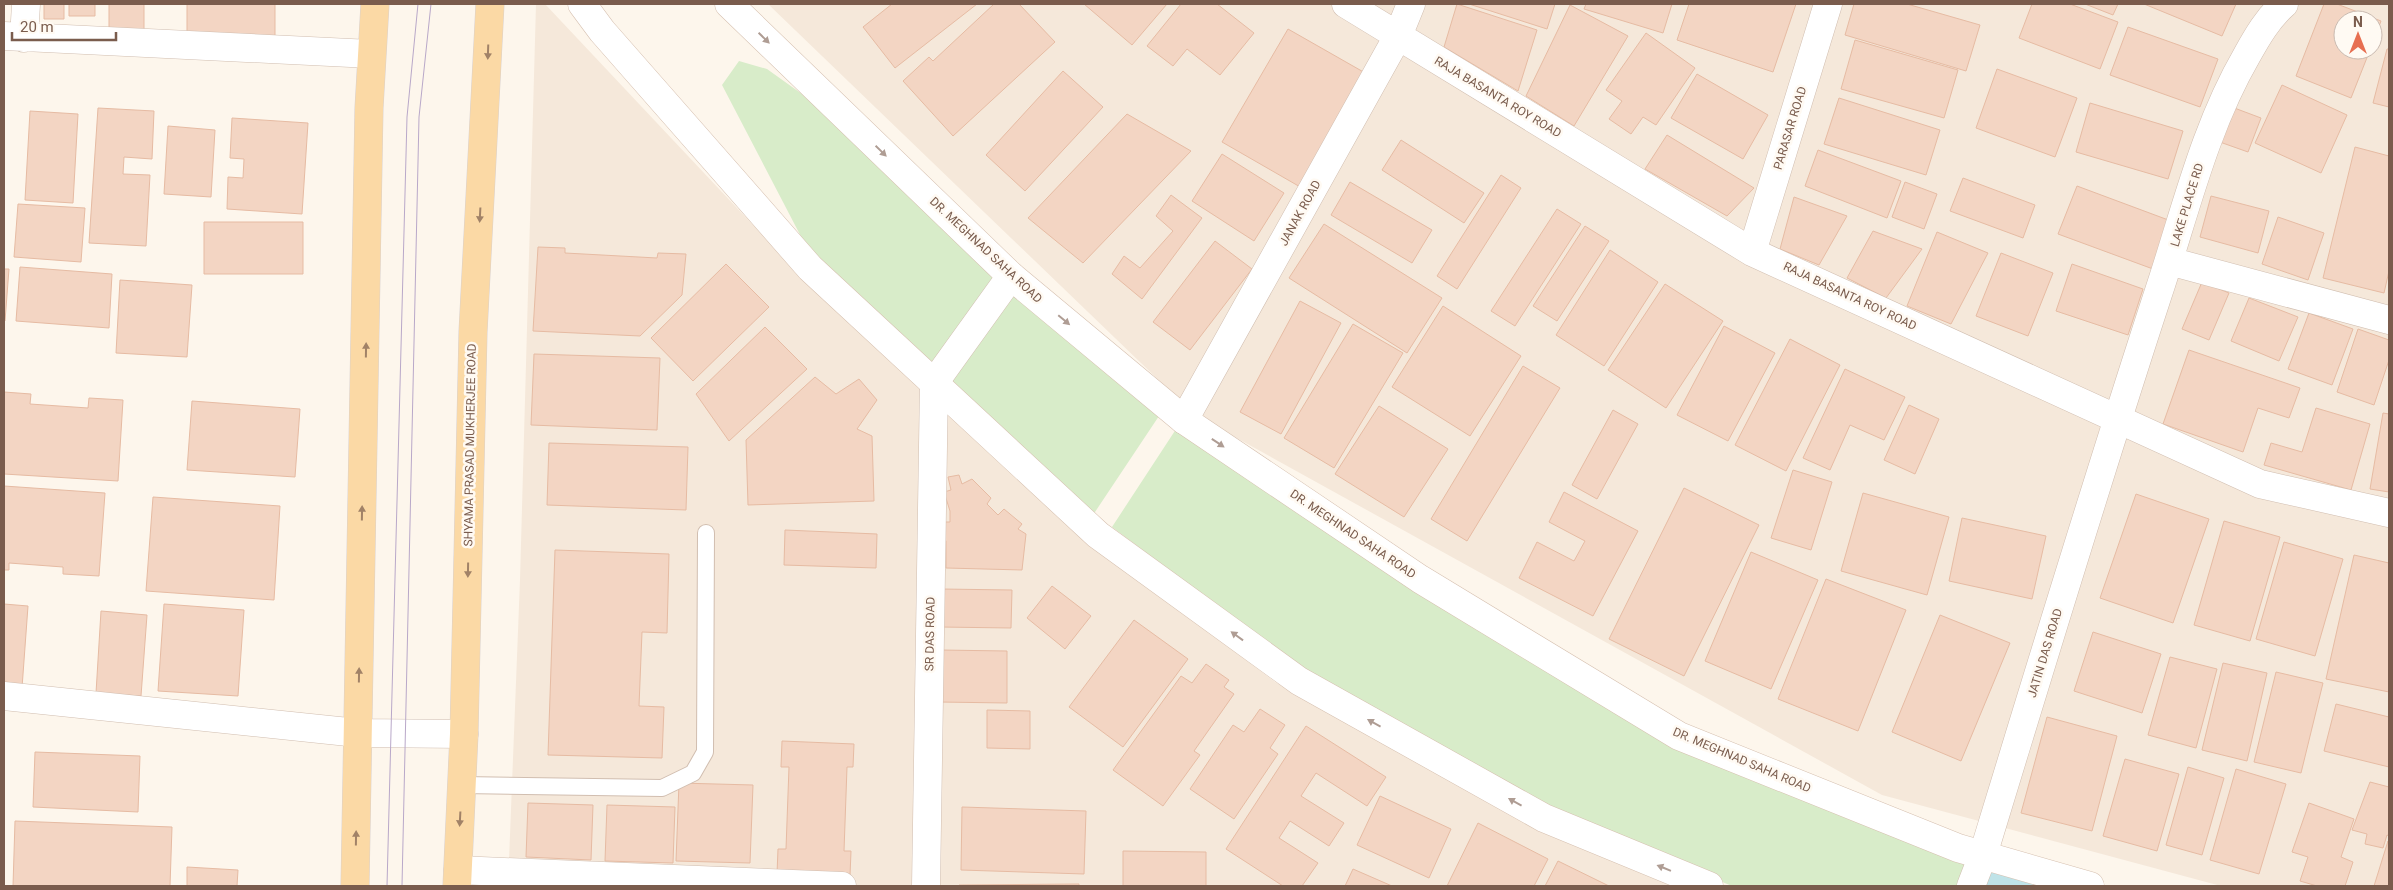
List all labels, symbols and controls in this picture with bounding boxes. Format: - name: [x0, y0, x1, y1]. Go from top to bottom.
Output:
- scale bar: [12, 10, 116, 42]
- north arrow: [2333, 10, 2383, 60]
- text: N: [2353, 14, 2363, 30]
- text: 20 m: [20, 18, 54, 36]
- one-way arrow: [758, 31, 770, 43]
- one-way arrow: [483, 45, 491, 61]
- street label: RAJA BASANTA ROY ROAD: [1432, 54, 1564, 141]
- street label: PARASAR ROAD: [1771, 85, 1809, 171]
- one-way arrow: [874, 144, 886, 156]
- street label: LAKE PLACE RD: [2168, 161, 2206, 248]
- street label: JANAK ROAD: [1276, 178, 1324, 248]
- street label: DR. MEGHNAD SAHA ROAD: [927, 194, 1045, 306]
- one-way arrow: [475, 207, 483, 223]
- street label: RAJA BASANTA ROY ROAD: [1781, 259, 1919, 333]
- one-way arrow: [1057, 315, 1070, 326]
- one-way arrow: [362, 342, 370, 358]
- street label: SHYAMA PRASAD MUKHERJEE ROAD: [461, 343, 479, 547]
- one-way arrow: [1212, 438, 1225, 448]
- street label: DR. MEGHNAD SAHA ROAD: [1288, 487, 1419, 581]
- one-way arrow: [359, 504, 367, 520]
- one-way arrow: [463, 562, 471, 578]
- street label: SR DAS ROAD: [922, 597, 938, 671]
- street label: JATIN DAS ROAD: [2025, 607, 2065, 699]
- one-way arrow: [1231, 630, 1244, 641]
- one-way arrow: [355, 667, 363, 683]
- one-way arrow: [1367, 718, 1380, 727]
- street label: DR. MEGHNAD SAHA ROAD: [1671, 725, 1813, 795]
- one-way arrow: [1508, 798, 1523, 806]
- one-way arrow: [456, 812, 464, 828]
- one-way arrow: [352, 829, 360, 845]
- one-way arrow: [1657, 863, 1671, 871]

